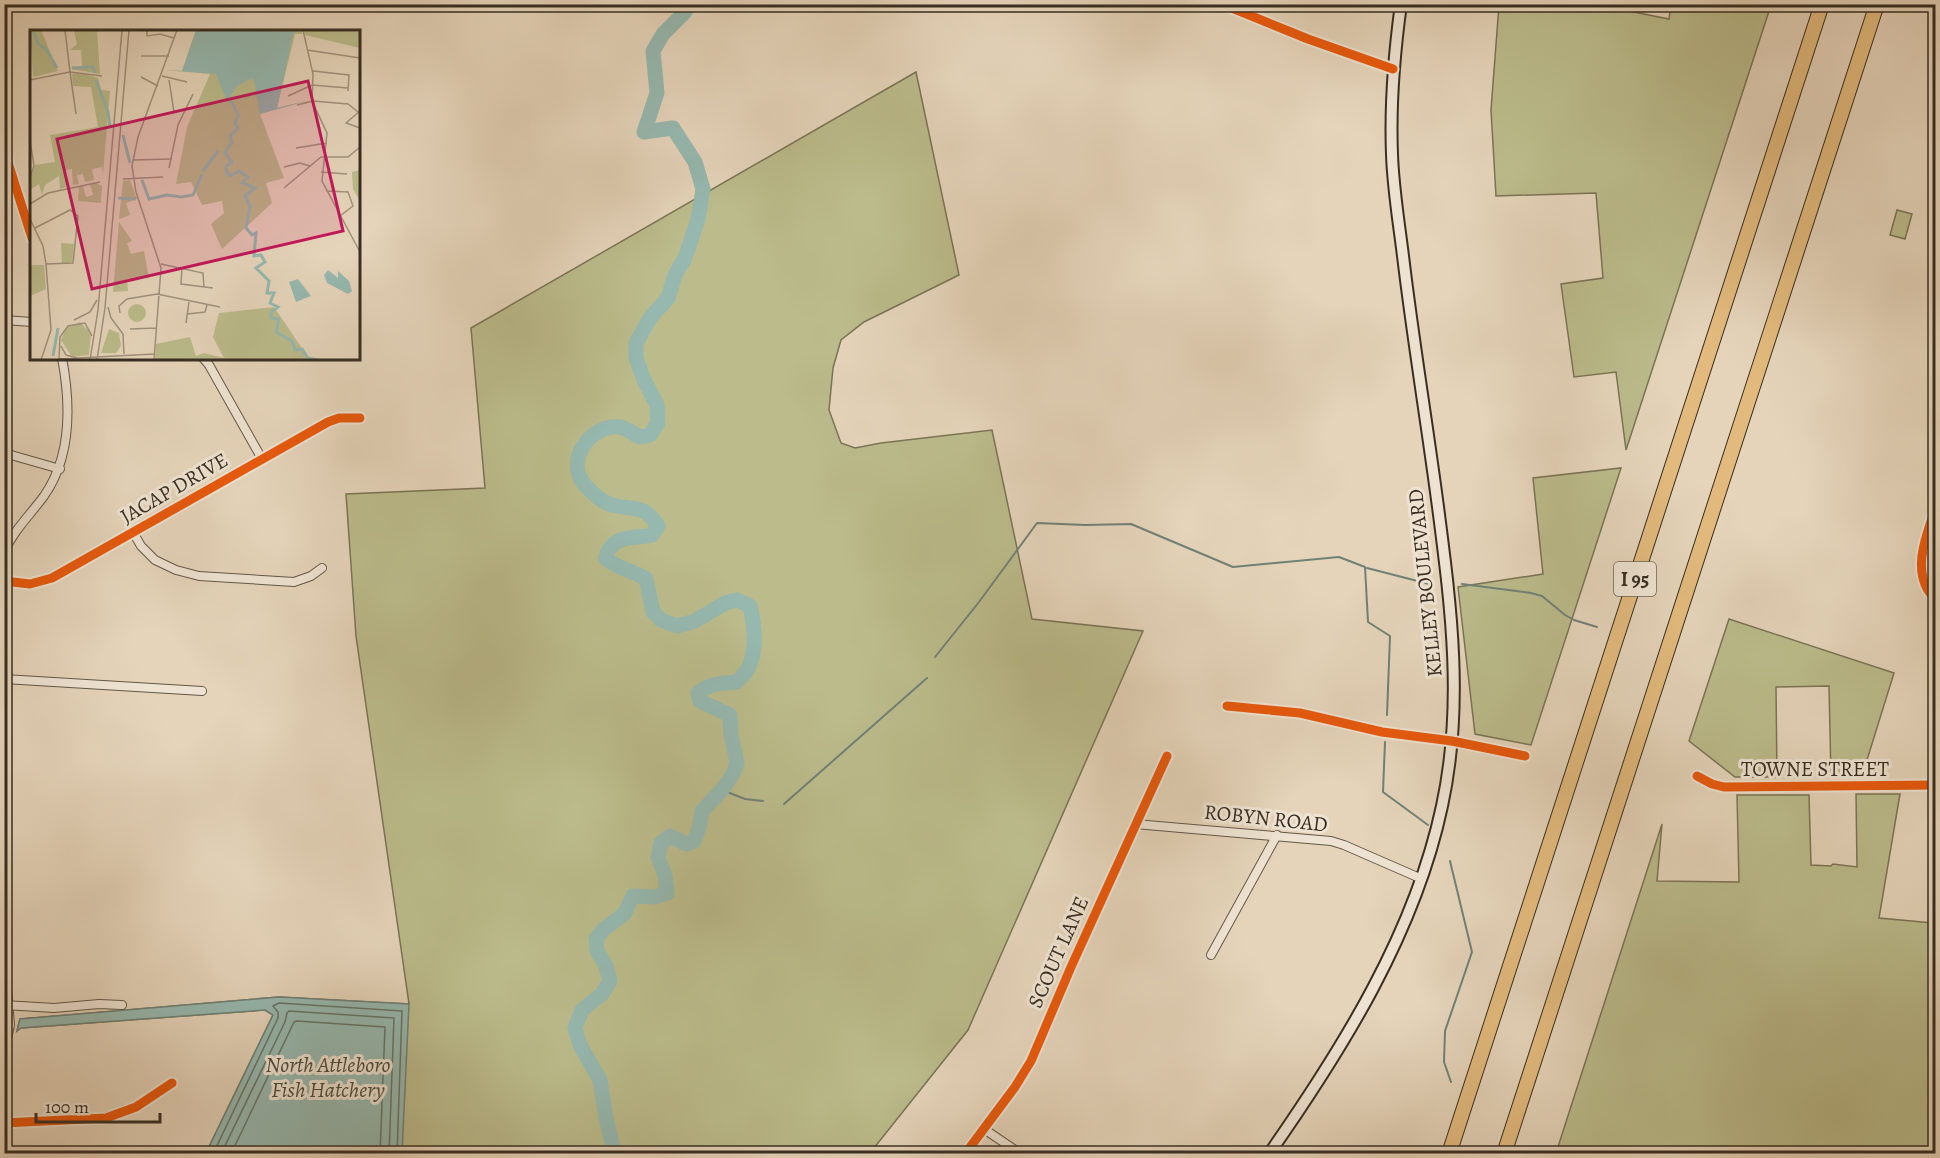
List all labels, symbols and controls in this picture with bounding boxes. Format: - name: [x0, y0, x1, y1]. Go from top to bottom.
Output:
- inset map: [30, 30, 360, 360]
- street label: JACAP DRIVE: [115, 446, 233, 530]
- street label: KELLEY BOULEVARD: [1401, 488, 1449, 678]
- road number: I 95: [1614, 562, 1656, 596]
- street label: TOWNE STREET: [1741, 755, 1890, 783]
- street label: ROBYN ROAD: [1203, 798, 1329, 838]
- street label: SCOUT LANE: [1021, 892, 1095, 1012]
- water label: North Attleboro Fish Hatchery: [266, 1050, 391, 1105]
- scale bar: [36, 1086, 160, 1124]
- text: 100 m: [45, 1095, 89, 1119]

